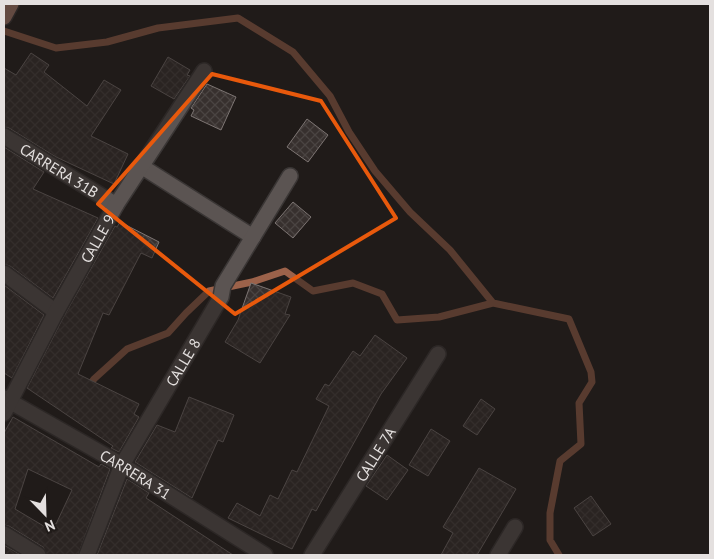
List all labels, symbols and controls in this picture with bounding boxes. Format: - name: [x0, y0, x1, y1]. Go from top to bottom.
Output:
- street label: CARRERA 31B: [17, 139, 102, 201]
- street label: CALLE 9: [76, 211, 118, 266]
- street label: CALLE 8: [161, 335, 204, 390]
- street label: CALLE 7A: [351, 423, 399, 485]
- street label: CARRERA 31: [97, 445, 175, 503]
- north arrow: [20, 489, 70, 539]
- text: N: [42, 516, 58, 536]

